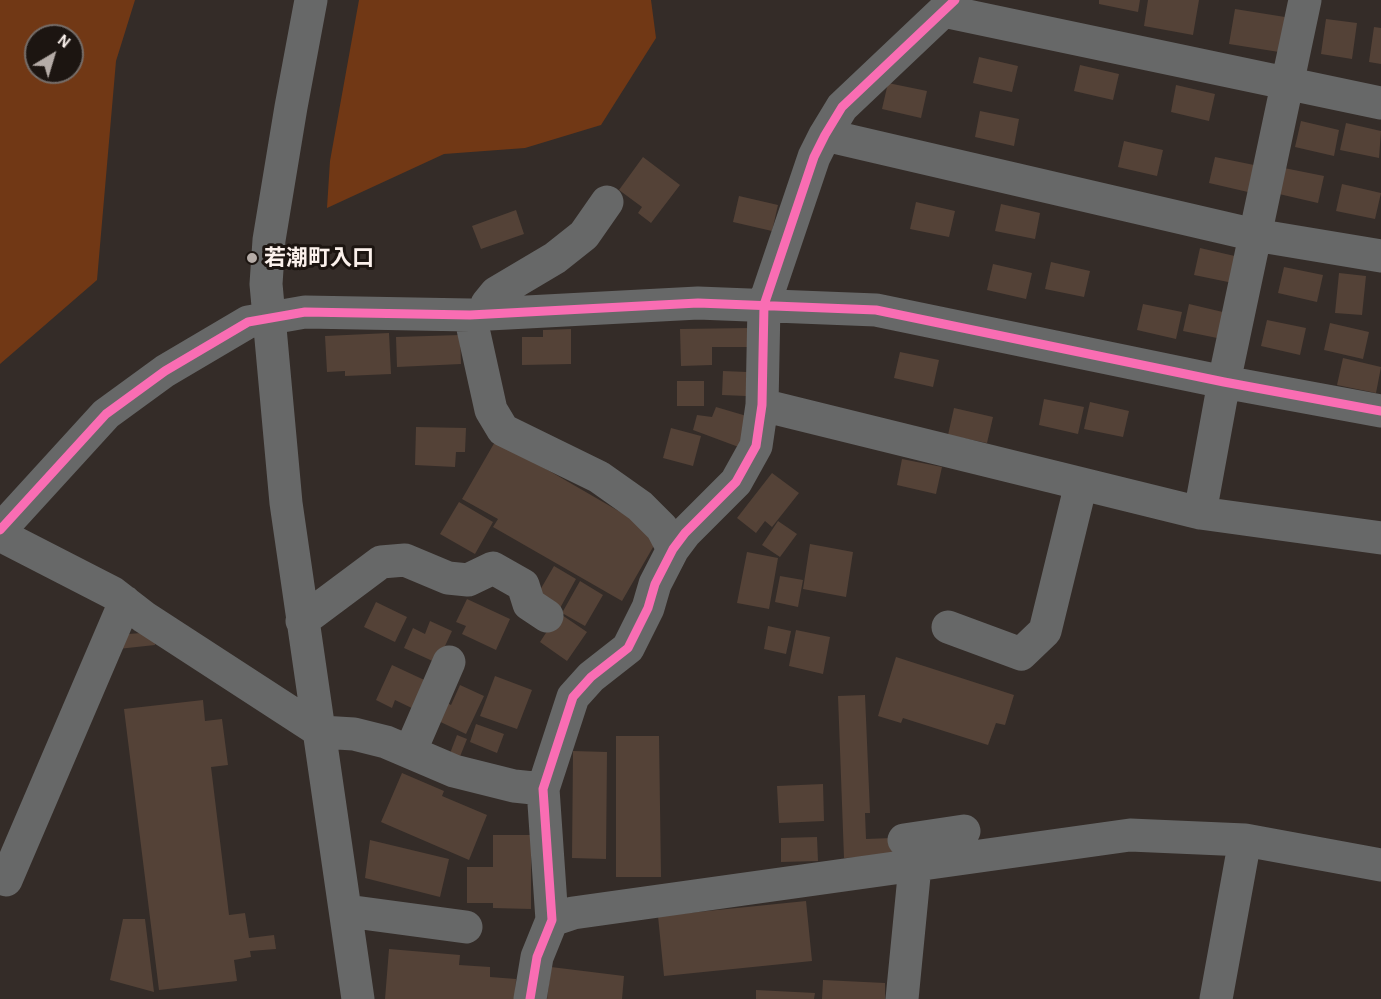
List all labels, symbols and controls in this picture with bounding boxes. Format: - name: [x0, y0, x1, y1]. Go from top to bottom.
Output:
- north arrow: [24, 24, 84, 84]
- text: N: [55, 32, 73, 51]
- place label: 若潮町入口: [264, 245, 374, 271]
- marker: 若潮町入口: [245, 251, 259, 265]

